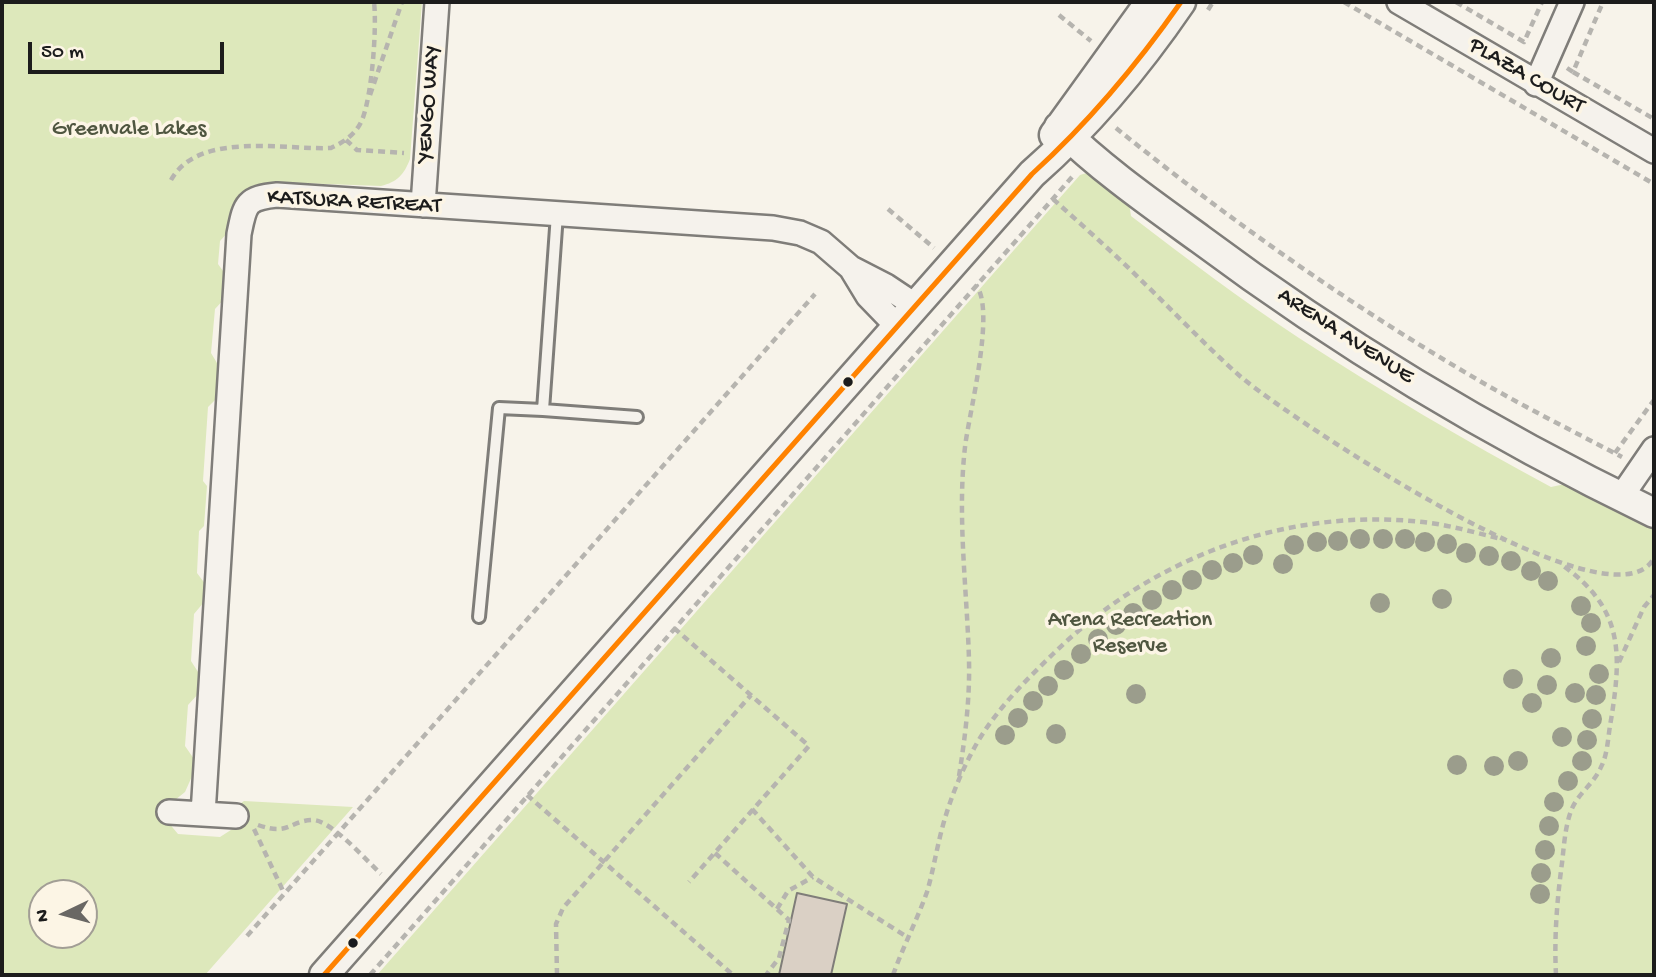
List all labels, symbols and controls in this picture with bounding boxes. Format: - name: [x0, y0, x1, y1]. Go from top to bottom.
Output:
- scale bar: [32, 28, 228, 72]
- street label: PLAZA COURT: [1463, 33, 1589, 121]
- text: 50 m: [41, 41, 84, 66]
- street label: YENGO WAY: [412, 44, 448, 164]
- park label: Greenvale Lakes: [52, 116, 206, 144]
- street label: KATSURA RETREAT: [266, 185, 442, 221]
- street label: ARENA AVENUE: [1272, 283, 1418, 391]
- unlabelled marker: [841, 375, 855, 389]
- park label: Arena Recreation Reserve: [1048, 607, 1212, 661]
- north arrow: [28, 879, 98, 949]
- text: N: [32, 909, 56, 923]
- unlabelled marker: [346, 936, 360, 950]

